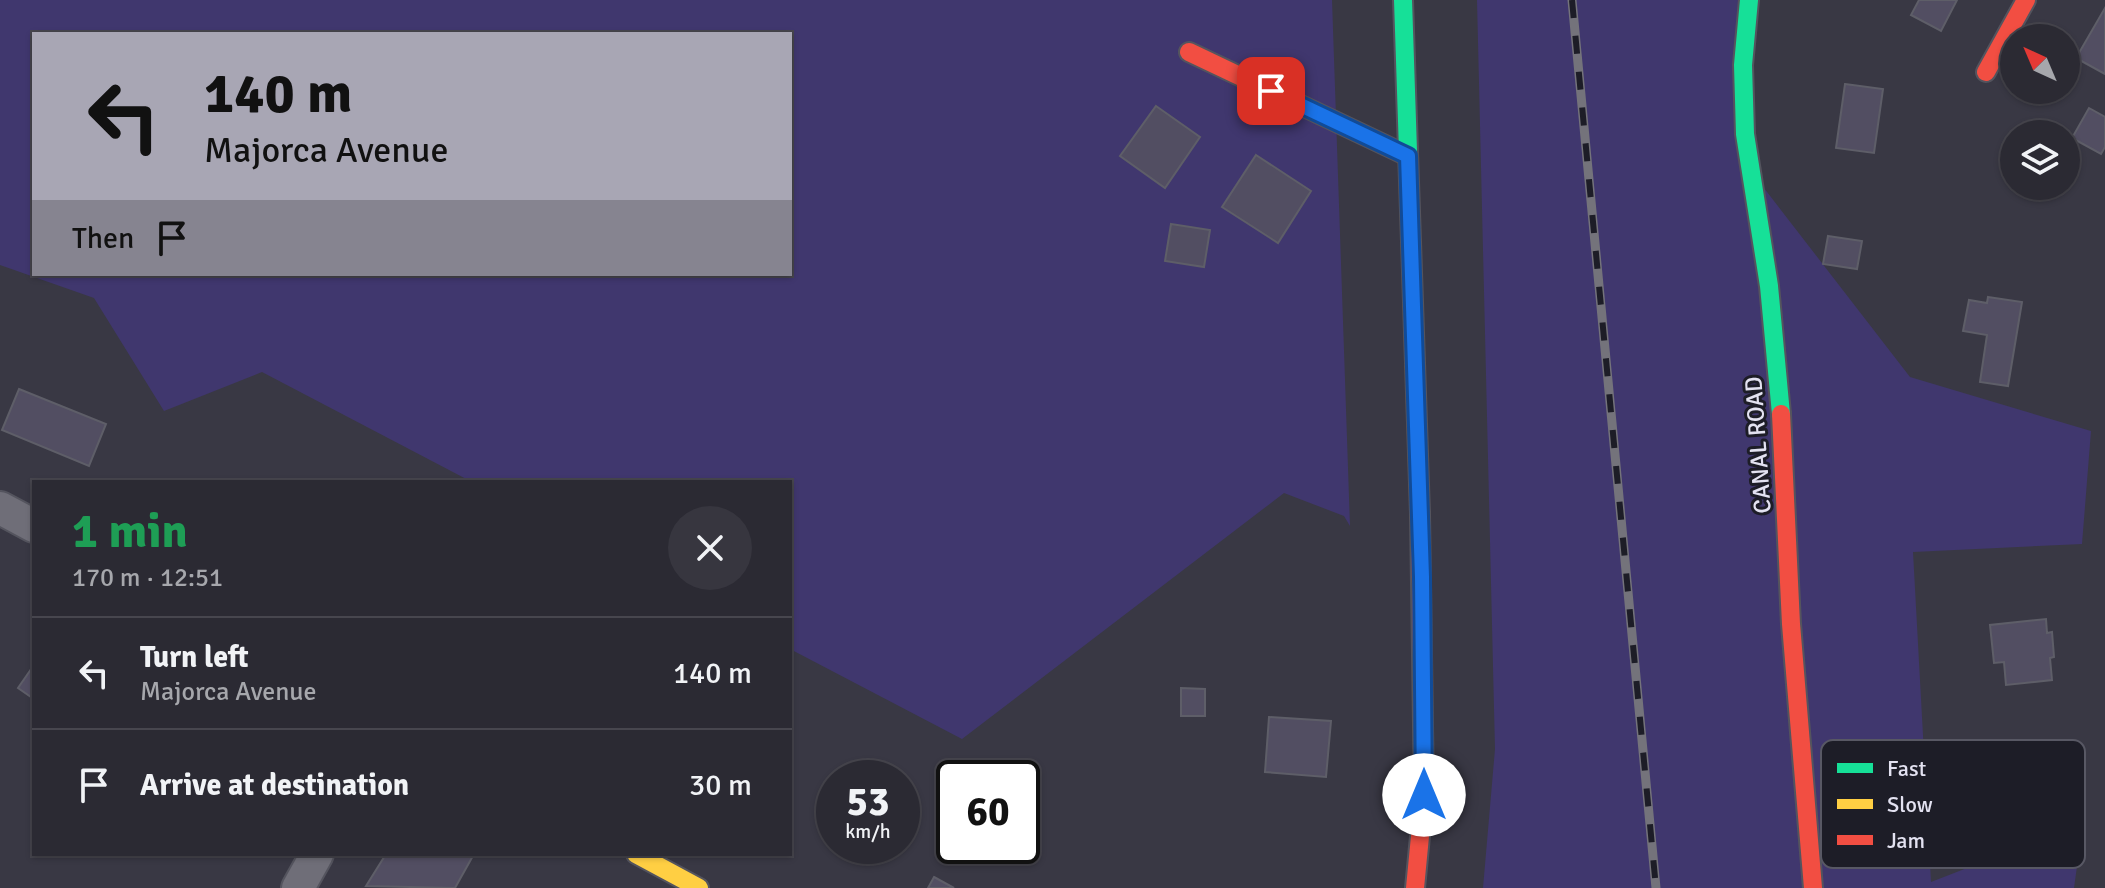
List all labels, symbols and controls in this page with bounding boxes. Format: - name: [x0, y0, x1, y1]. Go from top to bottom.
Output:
- north arrow: [2000, 24, 2080, 104]
- map controls: [2000, 24, 2080, 200]
- pin: [1237, 57, 1305, 125]
- text: 140 m: [204, 59, 352, 128]
- icon: left: [72, 64, 176, 168]
- icon: arrive: [1249, 69, 1293, 113]
- button: layers: [2000, 120, 2080, 200]
- text: Majorca Avenue: [204, 128, 448, 173]
- icon: arrive: [150, 216, 194, 260]
- text: Then: [72, 220, 134, 257]
- street label: CANAL ROAD: [1738, 375, 1778, 515]
- text: 1 min: [72, 502, 188, 561]
- button: close: [668, 506, 752, 590]
- text: 170 m · 12:51: [72, 562, 223, 594]
- text: Turn left: [140, 639, 249, 676]
- icon: left: [72, 651, 116, 695]
- text: 140 m: [673, 655, 752, 692]
- text: Majorca Avenue: [140, 676, 317, 708]
- legend: [1821, 740, 2085, 868]
- position arrow: [1382, 753, 1466, 837]
- text: Fast: [1887, 755, 1927, 782]
- speed limit sign: 60: [936, 760, 1040, 864]
- icon: arrive: [72, 763, 116, 807]
- text: Arrive at destination: [140, 767, 409, 804]
- text: 30 m: [689, 767, 752, 804]
- text: 53: [846, 777, 890, 827]
- text: Slow: [1887, 791, 1933, 818]
- text: km/h: [845, 819, 891, 844]
- text: Jam: [1887, 827, 1925, 854]

